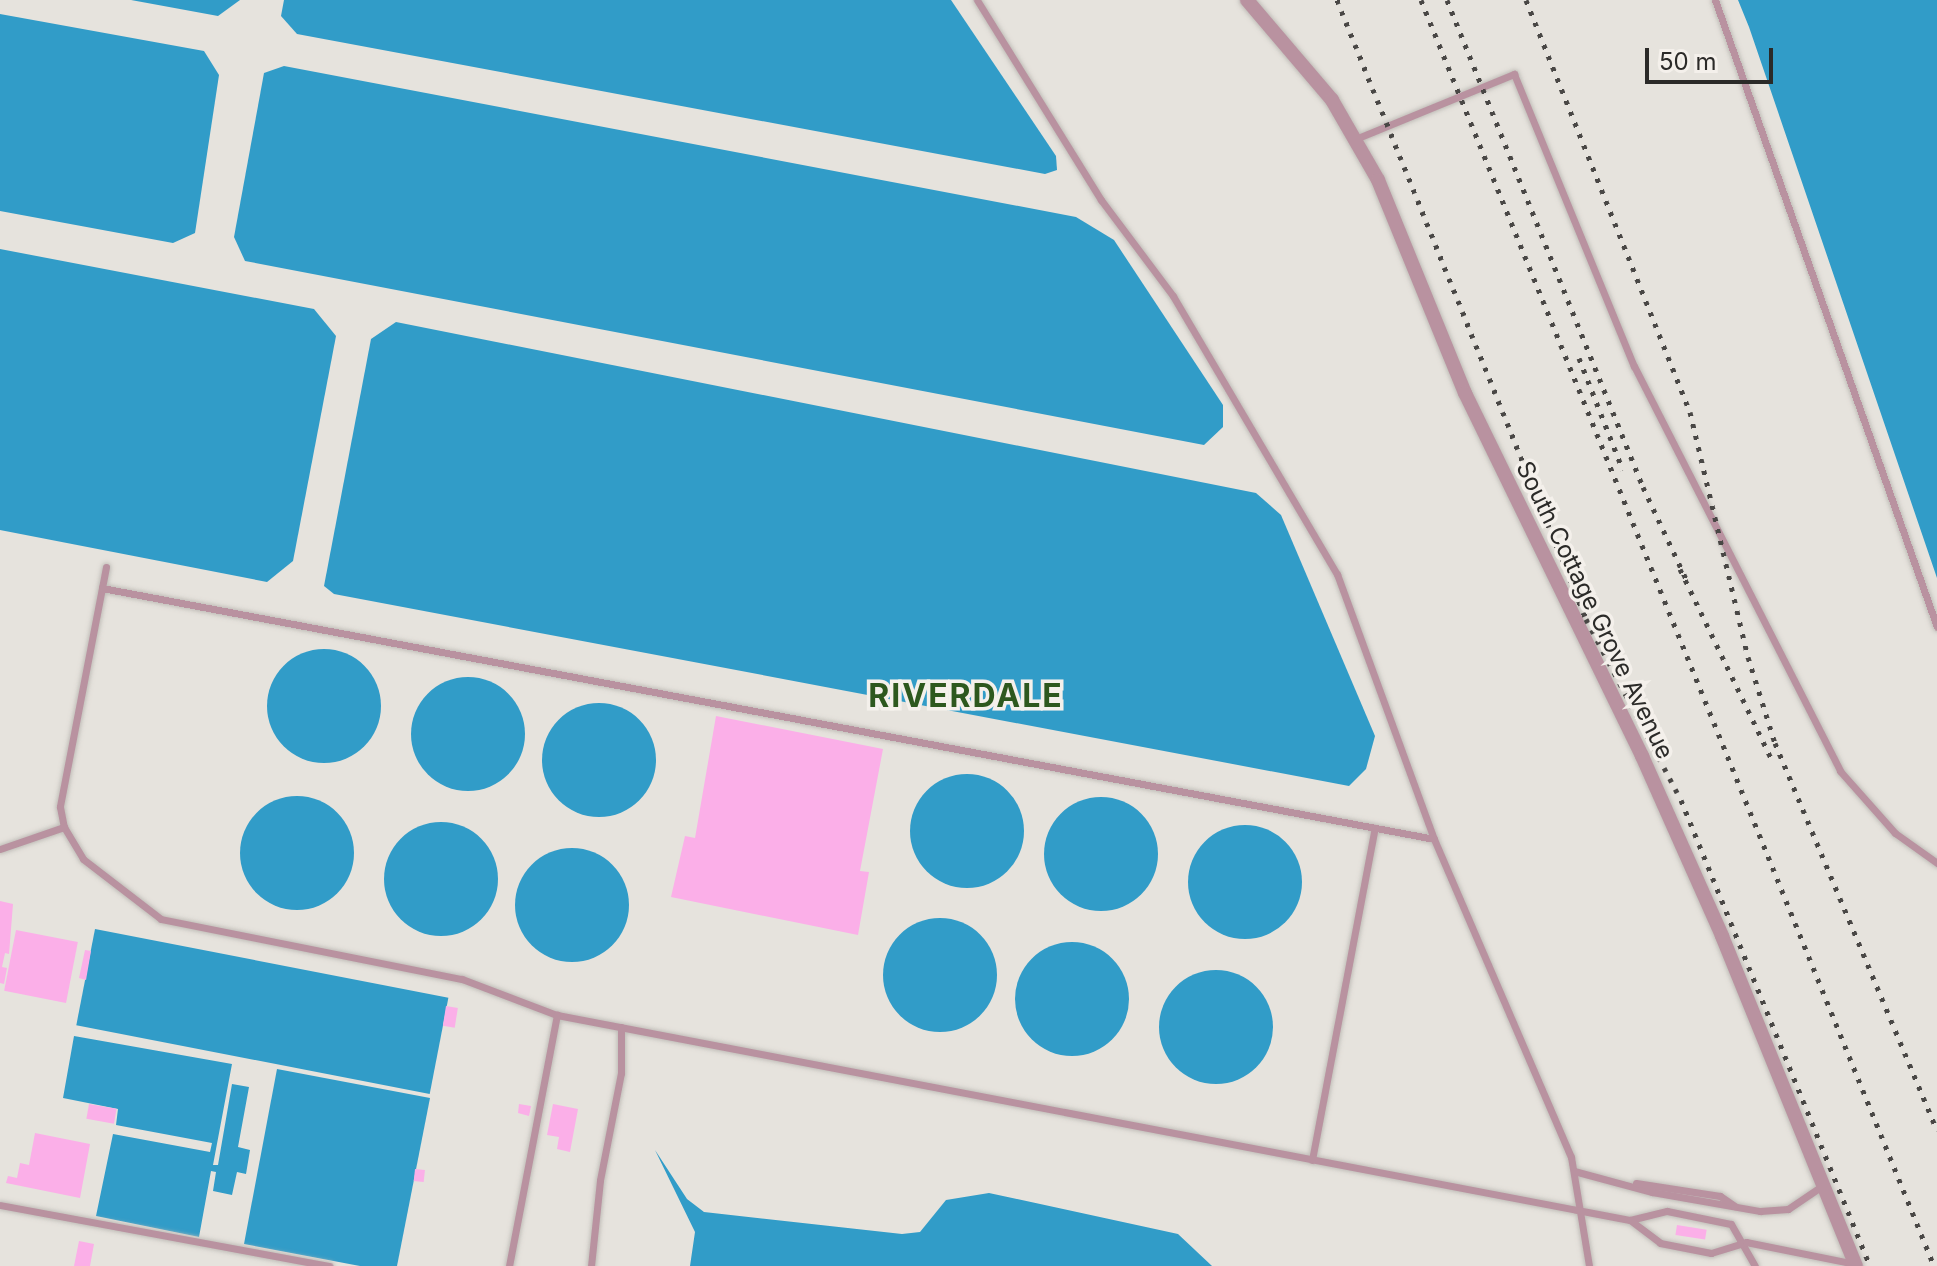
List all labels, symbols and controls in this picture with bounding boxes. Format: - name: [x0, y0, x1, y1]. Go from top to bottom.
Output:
- scale bar: [1649, 32, 1777, 82]
- text: 50 m: [1659, 47, 1717, 76]
- street label: South Cottage Grove Avenue: [1510, 457, 1680, 763]
- district label: RIVERDALE: [868, 677, 1064, 715]

